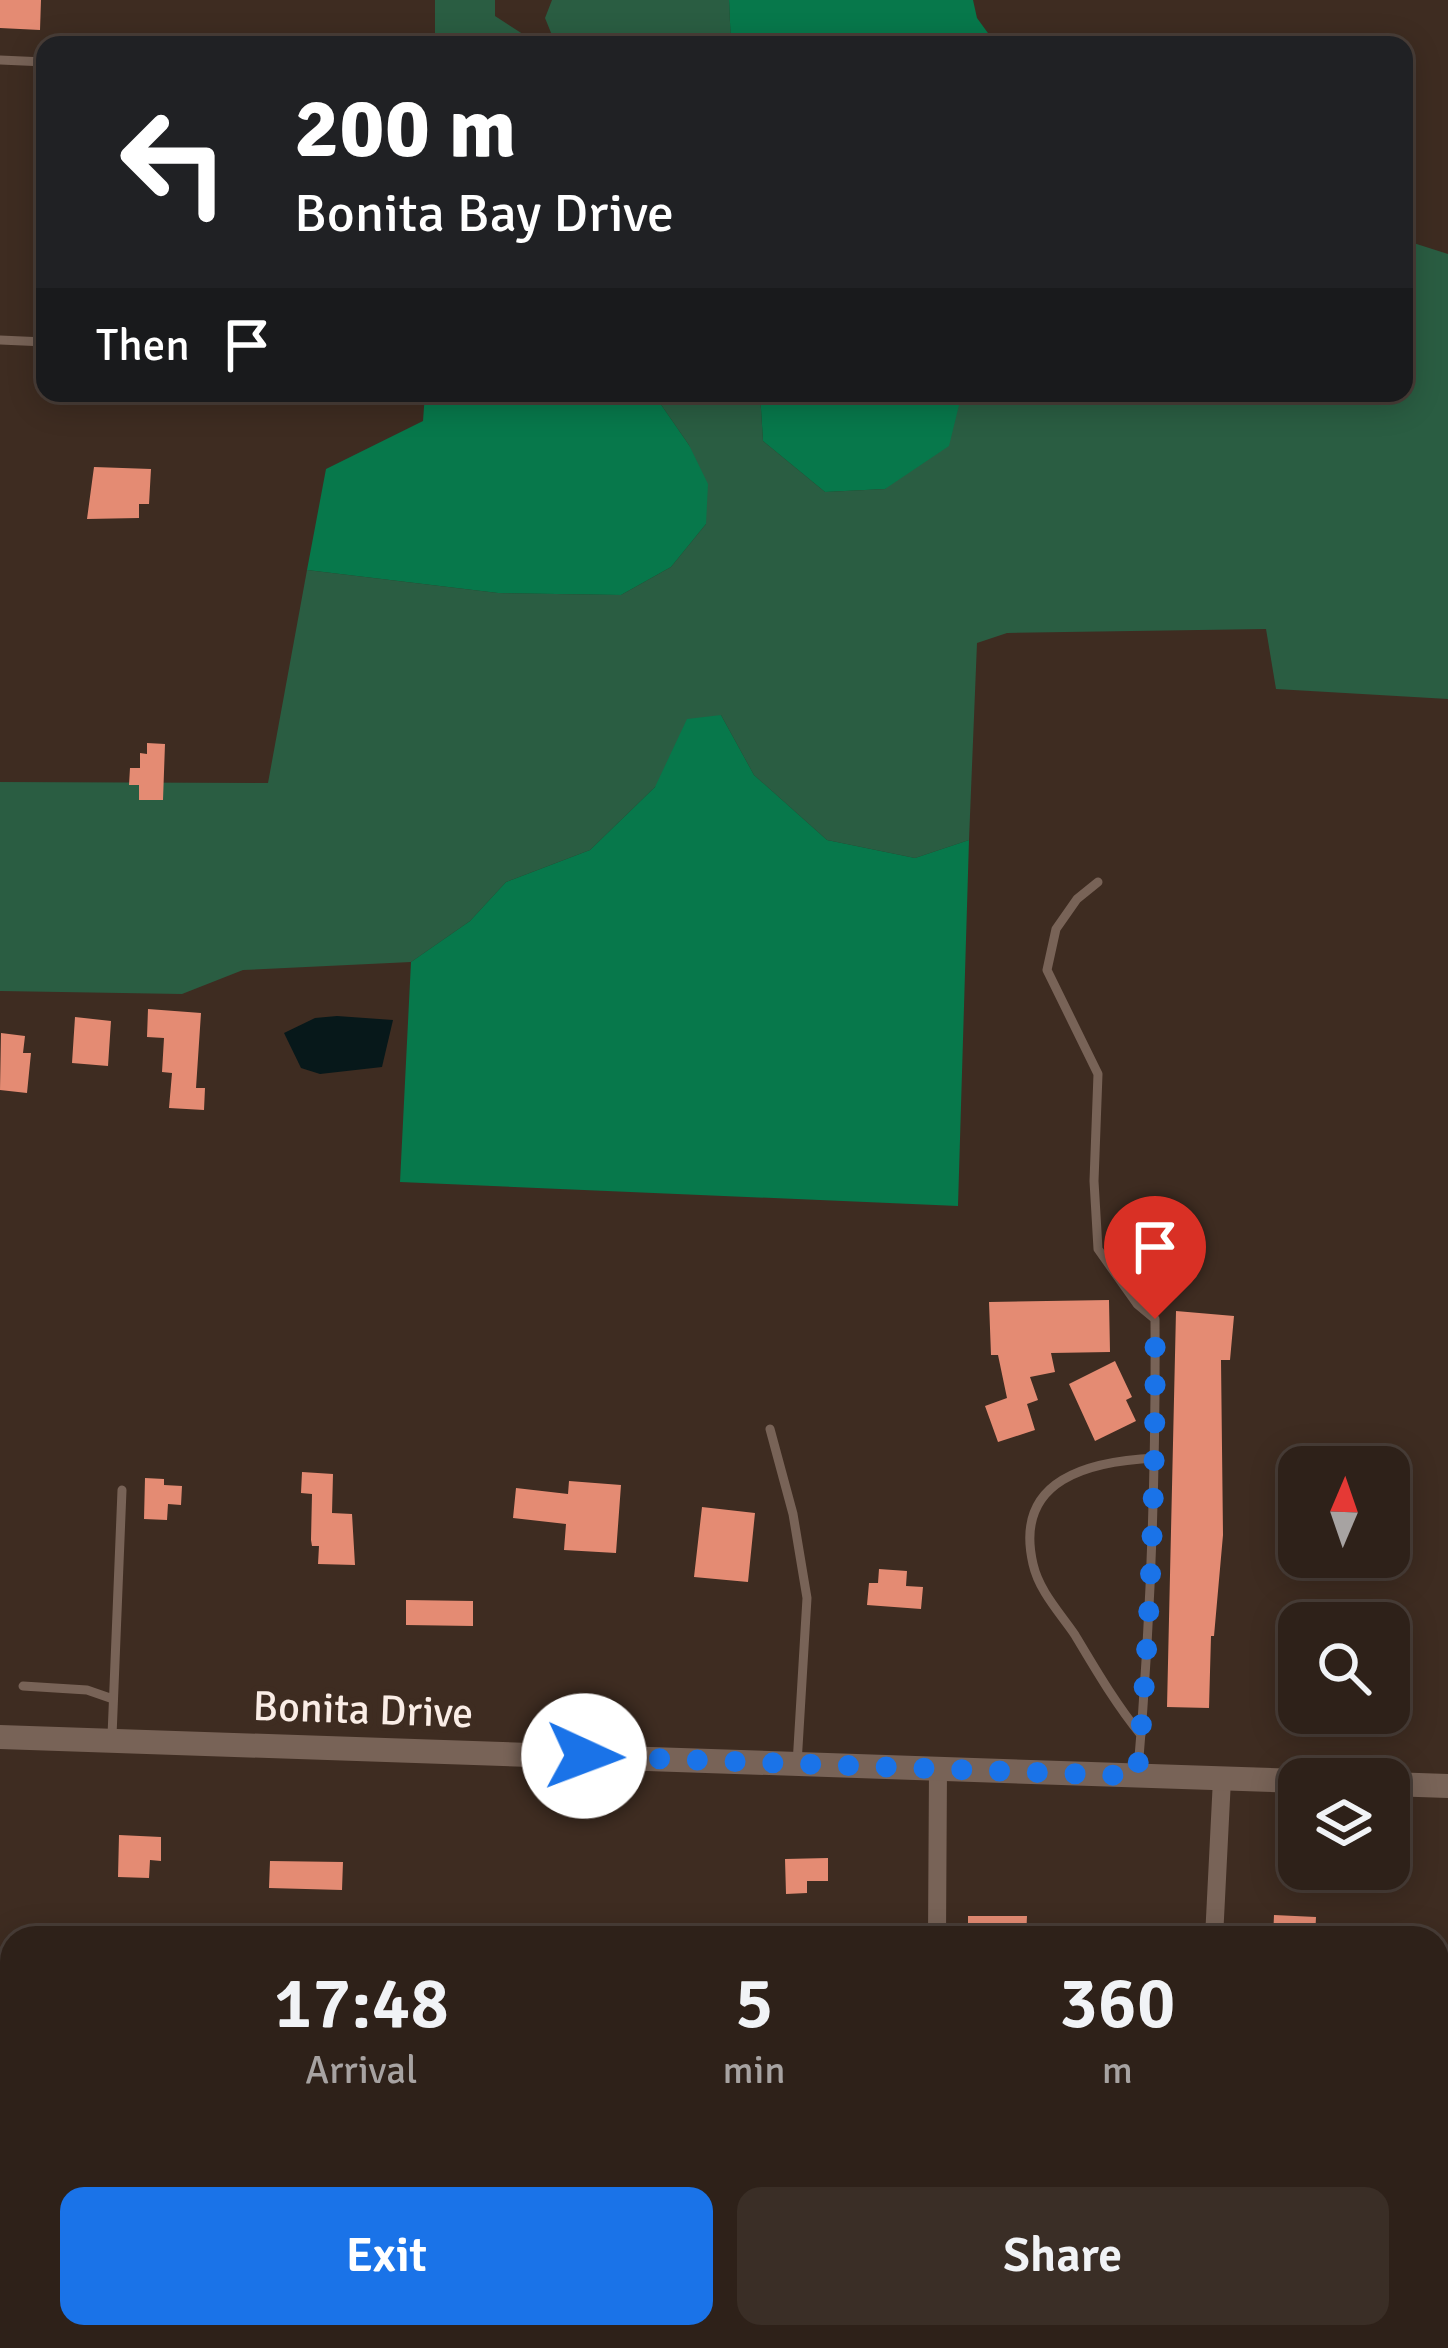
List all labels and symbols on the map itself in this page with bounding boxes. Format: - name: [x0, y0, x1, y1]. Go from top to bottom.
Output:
- pin: [1104, 1196, 1206, 1319]
- north arrow: [1278, 1446, 1410, 1578]
- street label: Bonita Drive: [252, 1681, 474, 1739]
- position arrow: [521, 1693, 647, 1819]

